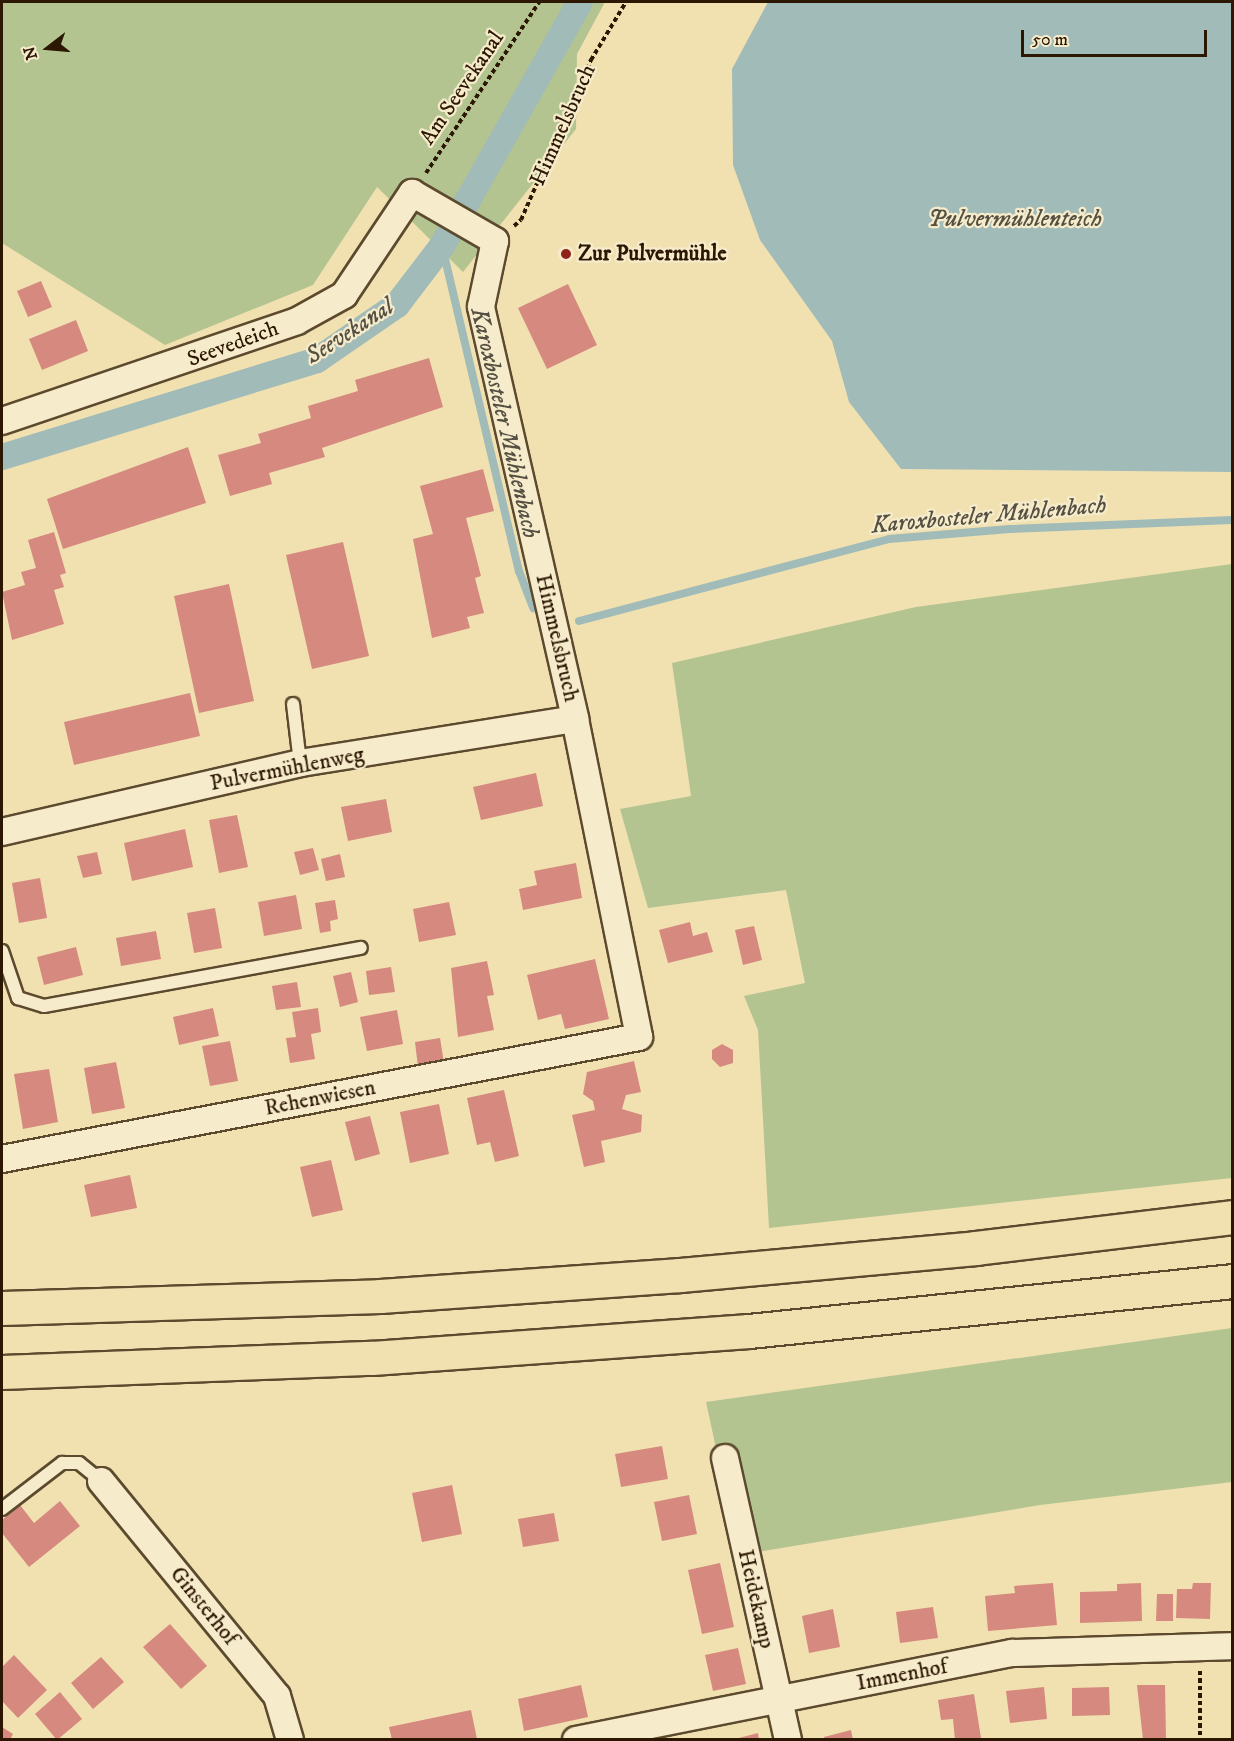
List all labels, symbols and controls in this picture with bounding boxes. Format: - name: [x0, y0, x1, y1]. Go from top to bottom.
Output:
- north arrow: [18, 18, 78, 78]
- scale bar: [1024, 18, 1210, 56]
- street label: Am Seevekanal: [414, 26, 510, 150]
- text: 50 m: [1032, 29, 1068, 51]
- text: N: [19, 44, 42, 62]
- street label: Himmelsbruch: [524, 60, 602, 190]
- water label: Pulvermühlenteich: [928, 206, 1102, 234]
- place label: Zur Pulvermühle: [578, 241, 727, 267]
- marker: Zur Pulvermühle: [559, 247, 573, 261]
- water label: Seevekanal: [301, 293, 399, 371]
- water label: Karoxbosteler Mühlenbach: [463, 305, 545, 541]
- street label: Seevedeich: [184, 315, 282, 373]
- water label: Karoxbosteler Mühlenbach: [870, 491, 1108, 541]
- street label: Himmelsbruch: [529, 572, 585, 704]
- street label: Pulvermühlenweg: [208, 741, 366, 797]
- street label: Rehenwiesen: [262, 1074, 378, 1122]
- street label: Heidekamp: [732, 1547, 780, 1651]
- street label: Ginsterhof: [164, 1561, 244, 1651]
- street label: Immenhof: [854, 1653, 950, 1697]

